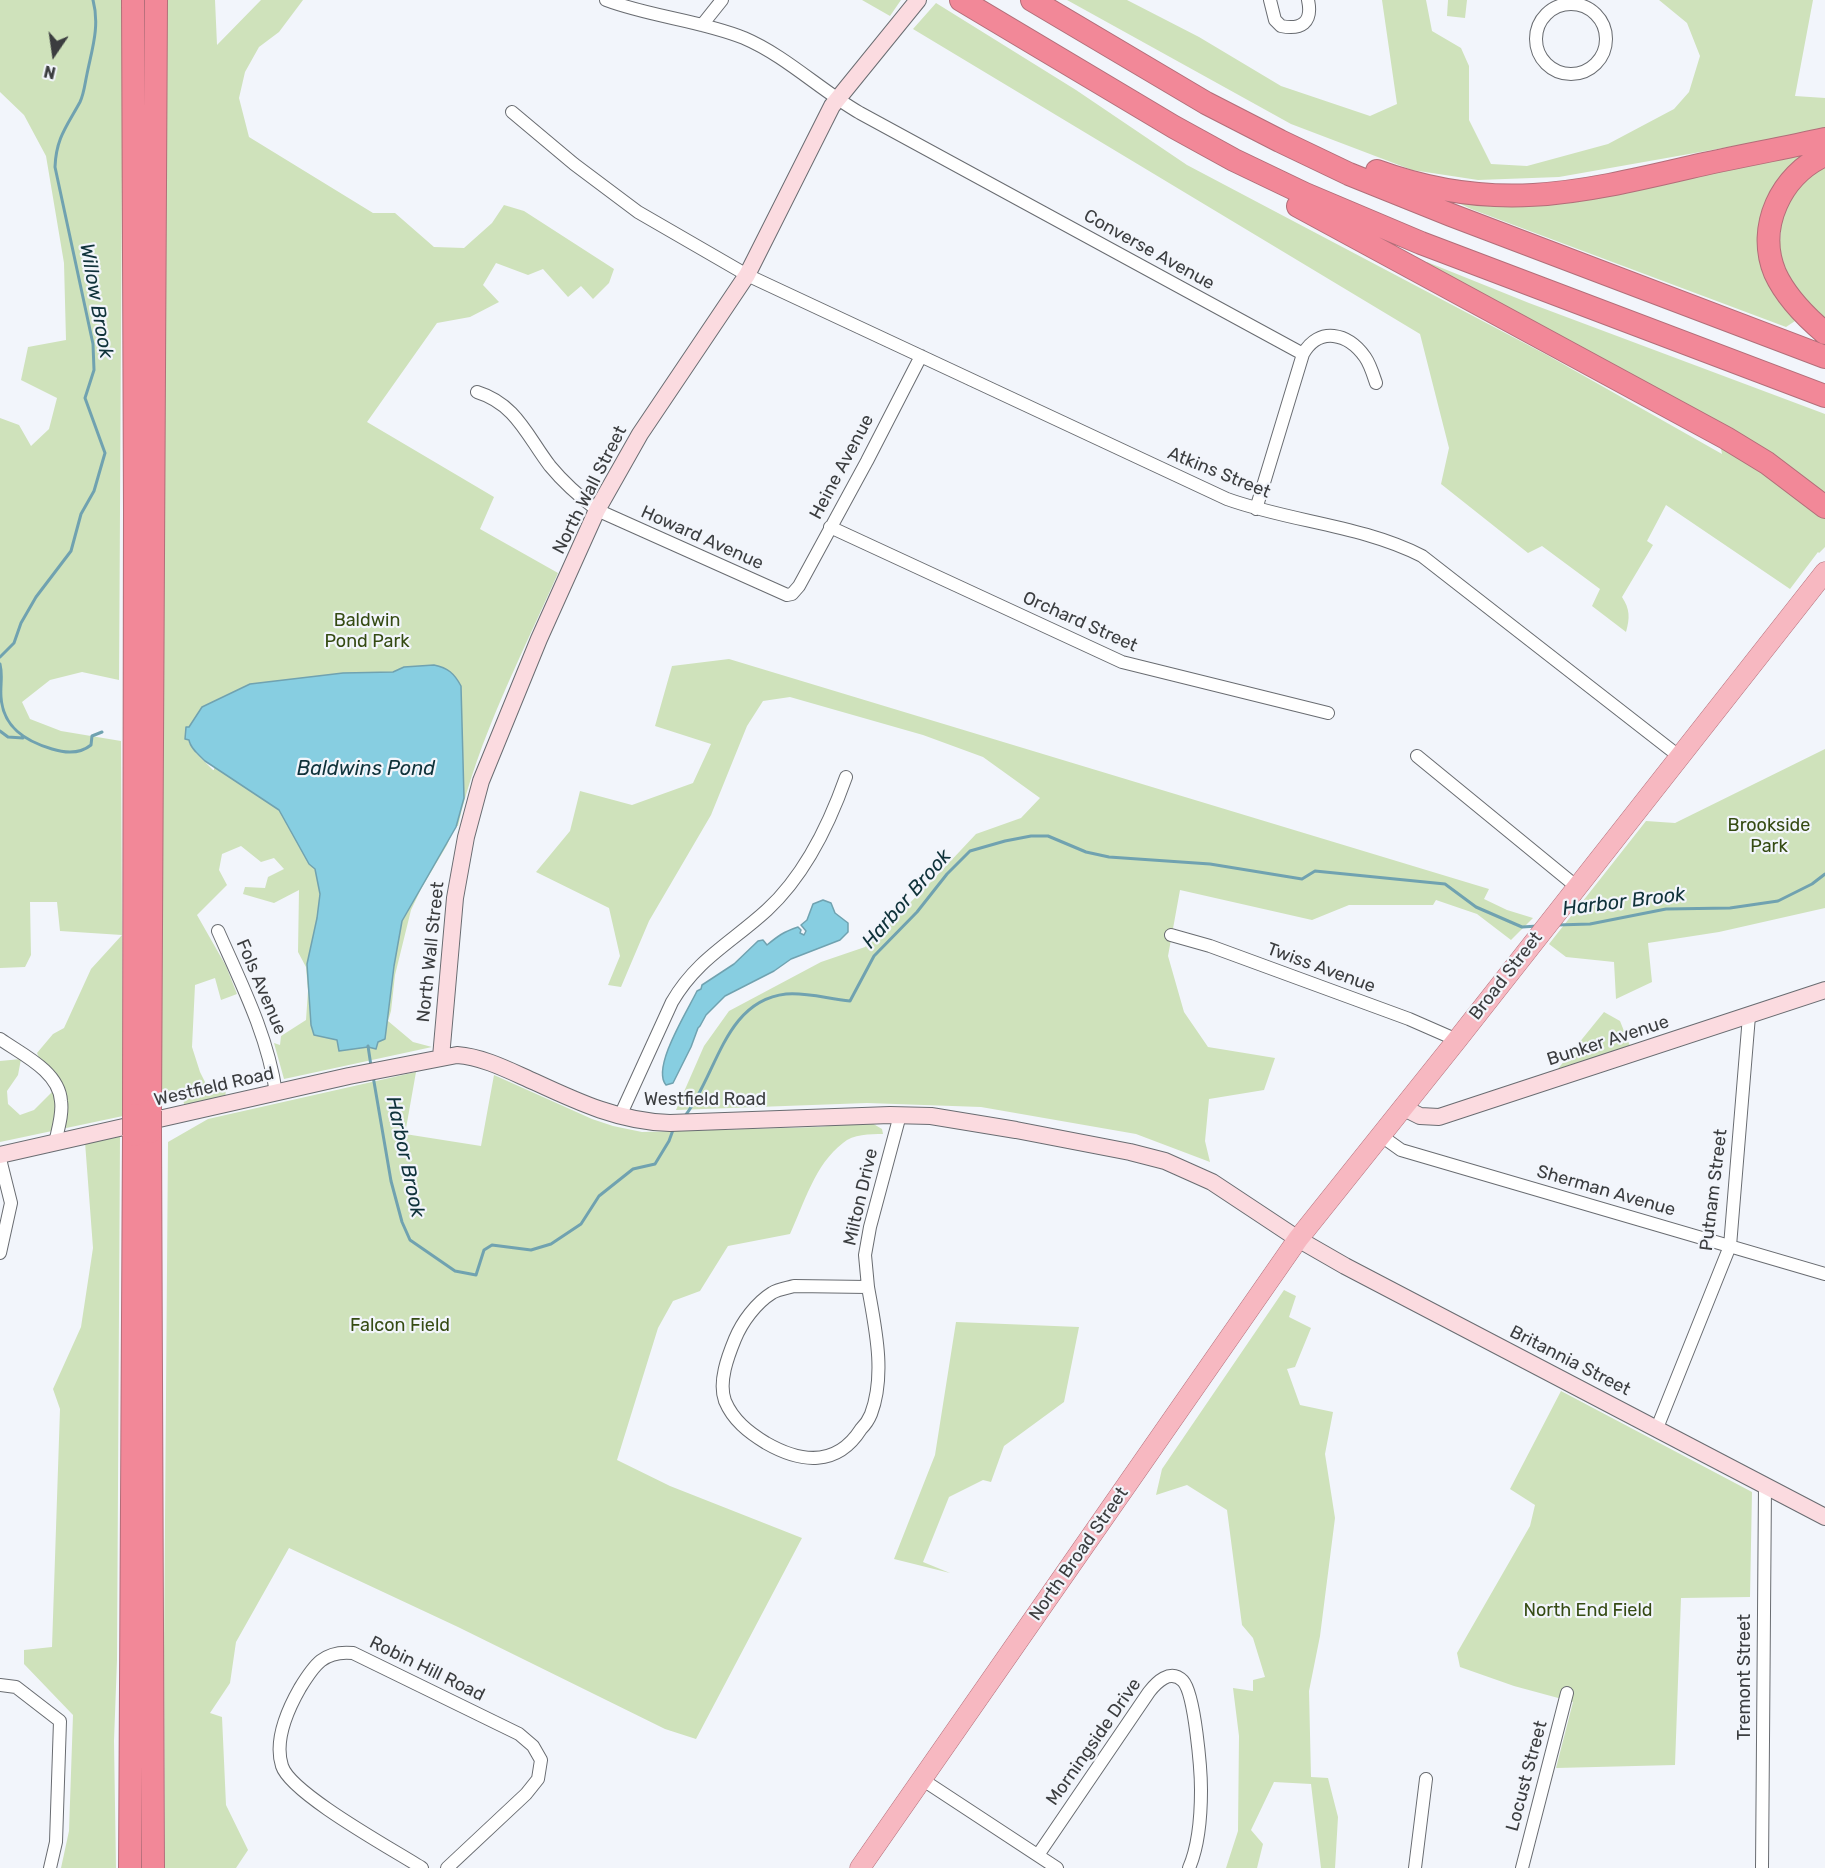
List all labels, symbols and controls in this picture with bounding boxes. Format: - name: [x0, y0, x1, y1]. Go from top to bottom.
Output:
- north arrow: [24, 24, 84, 84]
- text: N: [42, 61, 58, 83]
- street label: Converse Avenue: [1080, 205, 1218, 295]
- water label: Willow Brook: [74, 241, 118, 361]
- street label: Heine Avenue: [805, 411, 879, 523]
- street label: North Wall Street: [548, 422, 632, 558]
- street label: Atkins Street: [1165, 443, 1273, 503]
- street label: Howard Avenue: [637, 501, 767, 575]
- street label: Orchard Street: [1019, 587, 1141, 657]
- park label: Baldwin Pond Park: [324, 610, 410, 652]
- water label: Baldwins Pond: [297, 757, 435, 781]
- park label: Brookside Park: [1728, 815, 1810, 858]
- water label: Harbor Brook: [857, 844, 957, 954]
- street label: North Wall Street: [413, 881, 449, 1023]
- water label: Harbor Brook: [1561, 883, 1687, 921]
- street label: Broad Street: [1465, 928, 1547, 1024]
- street label: Fols Avenue: [231, 936, 291, 1038]
- street label: Twiss Avenue: [1264, 938, 1378, 998]
- street label: Bunker Avenue: [1544, 1011, 1672, 1071]
- street label: Westfield Road: [152, 1063, 276, 1111]
- street label: Westfield Road: [644, 1089, 766, 1111]
- water label: Harbor Brook: [380, 1094, 430, 1220]
- street label: Putnam Street: [1696, 1128, 1732, 1252]
- street label: Milton Drive: [839, 1146, 883, 1248]
- street label: Sherman Avenue: [1534, 1161, 1678, 1221]
- park label: Falcon Field: [350, 1315, 450, 1337]
- street label: Britannia Street: [1506, 1321, 1634, 1401]
- street label: North Broad Street: [1025, 1483, 1133, 1625]
- park label: North End Field: [1523, 1600, 1653, 1622]
- street label: Tremont Street: [1734, 1614, 1756, 1740]
- street label: Robin Hill Road: [366, 1632, 488, 1706]
- street label: Morningside Drive: [1042, 1674, 1146, 1810]
- street label: Locust Street: [1502, 1718, 1552, 1834]

